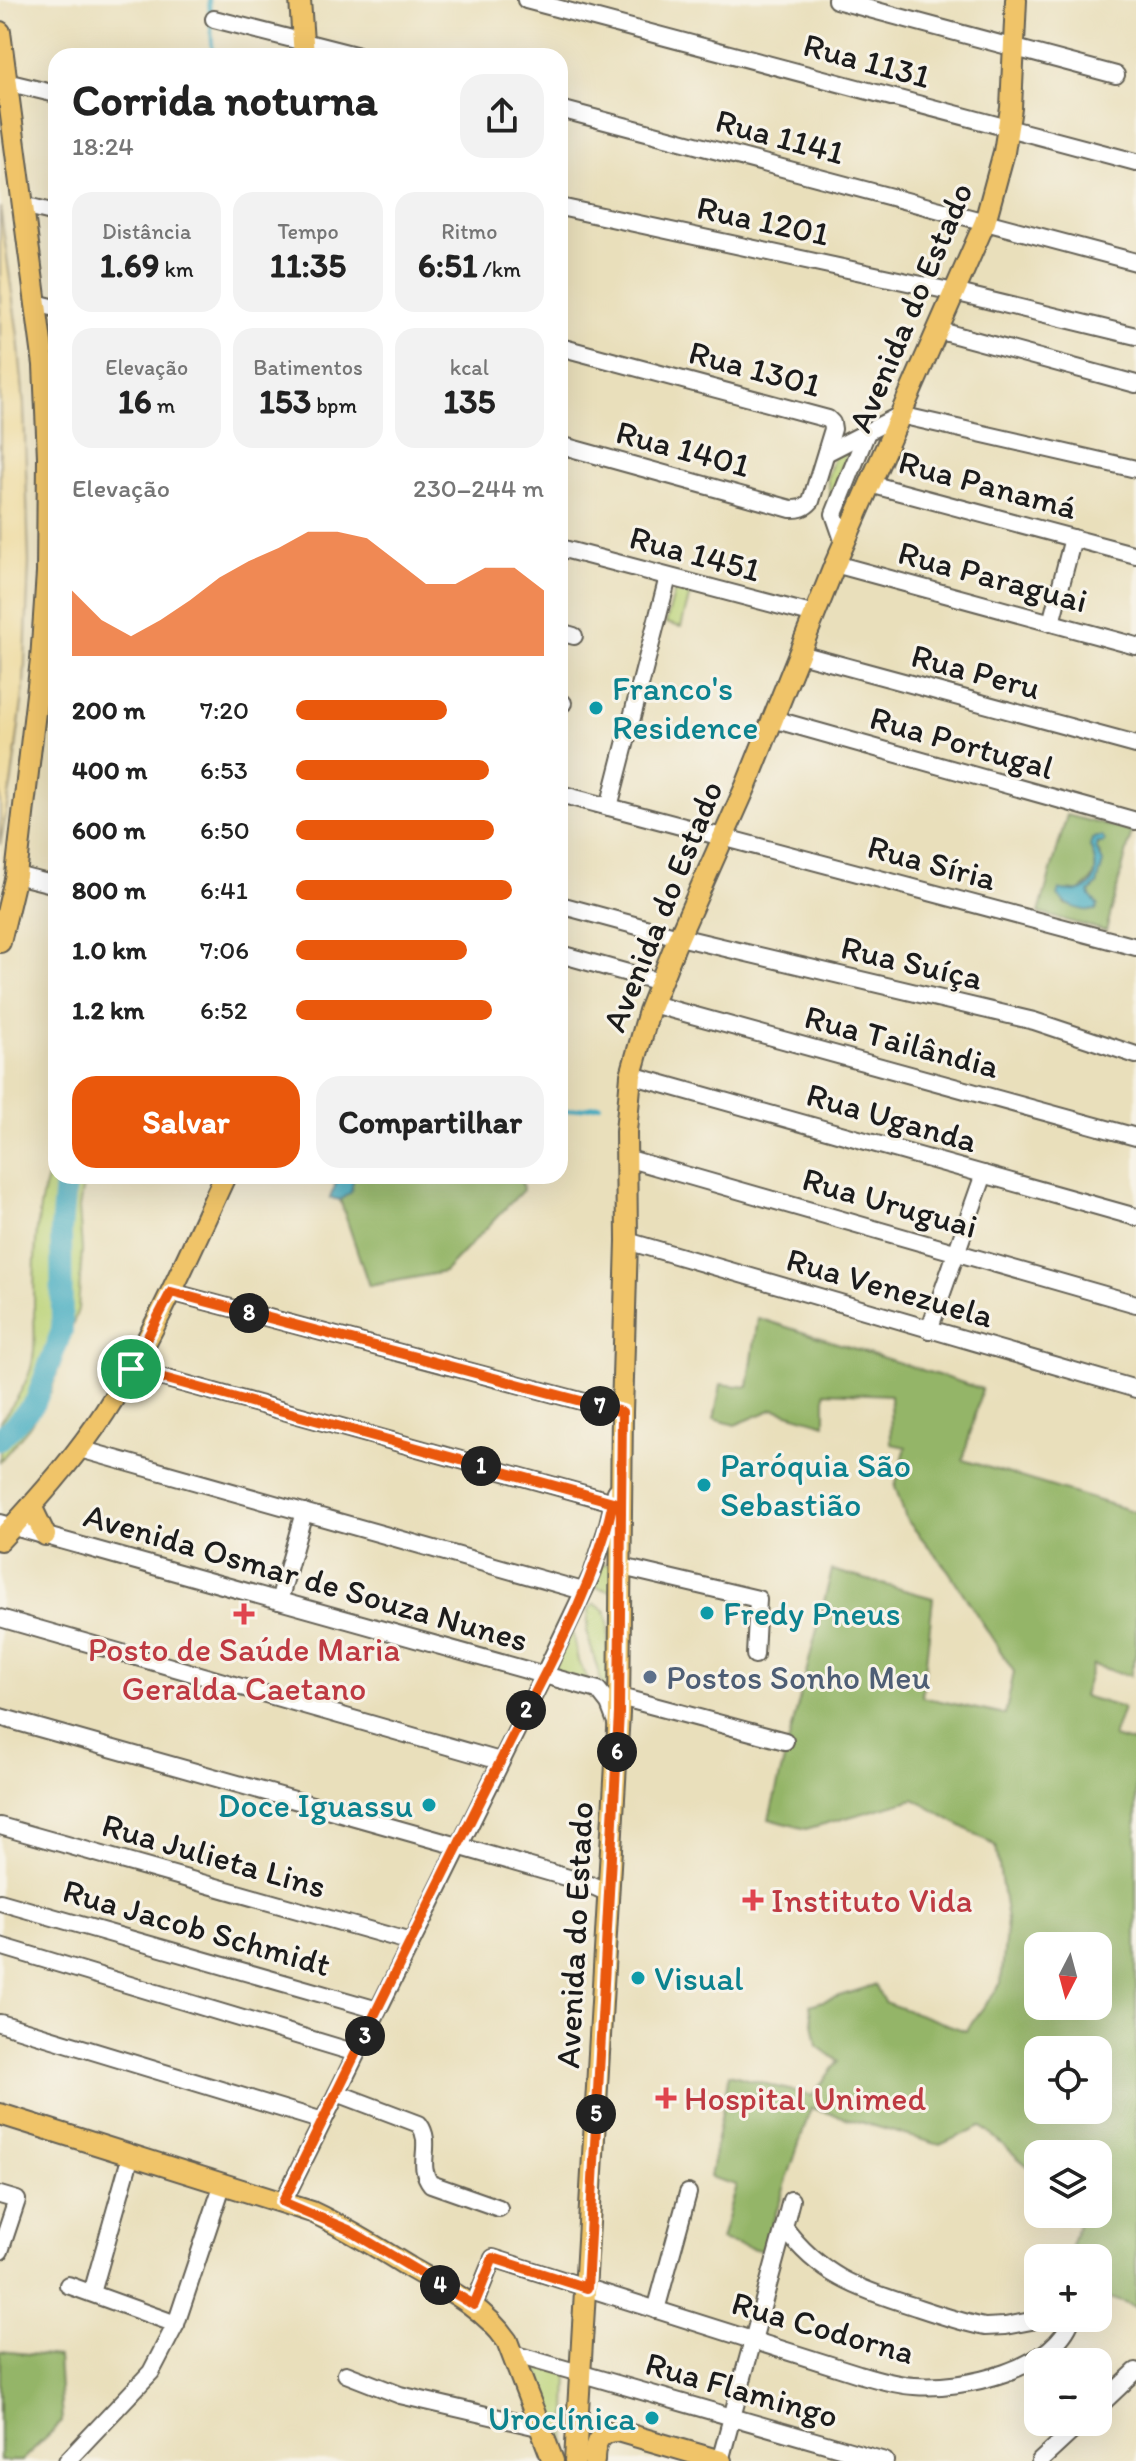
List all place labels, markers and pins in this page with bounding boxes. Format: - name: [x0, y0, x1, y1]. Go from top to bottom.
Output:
- place label: Franco's Residence: [612, 668, 758, 748]
- marker: Franco's Residence: [587, 699, 605, 717]
- pin: 8: [229, 1293, 269, 1333]
- pin: [97, 1335, 165, 1403]
- pin: 7: [580, 1386, 620, 1426]
- place label: Paróquia São Sebastião: [720, 1445, 911, 1525]
- pin: 1: [461, 1446, 501, 1486]
- marker: Paróquia São Sebastião: [695, 1476, 713, 1494]
- place label: Fredy Pneus: [723, 1593, 901, 1634]
- marker: Posto de Saúde Maria Geralda Caetano: [233, 1603, 255, 1625]
- marker: Fredy Pneus: [698, 1604, 716, 1622]
- place label: Posto de Saúde Maria Geralda Caetano: [88, 1629, 400, 1709]
- place label: Postos Sonho Meu: [666, 1657, 930, 1698]
- marker: Postos Sonho Meu: [641, 1668, 659, 1686]
- pin: 2: [506, 1690, 546, 1730]
- pin: 6: [597, 1732, 637, 1772]
- place label: Doce Iguassu: [218, 1785, 413, 1826]
- marker: Doce Iguassu: [420, 1796, 438, 1814]
- place label: Instituto Vida: [771, 1880, 972, 1921]
- marker: Instituto Vida: [742, 1889, 764, 1911]
- place label: Visual: [654, 1958, 744, 1999]
- marker: Visual: [629, 1969, 647, 1987]
- pin: 3: [345, 2016, 385, 2056]
- place label: Hospital Unimed: [684, 2078, 926, 2119]
- marker: Hospital Unimed: [655, 2087, 677, 2109]
- pin: 5: [576, 2094, 616, 2134]
- pin: 4: [420, 2265, 460, 2305]
- place label: Uroclínica: [488, 2398, 636, 2439]
- marker: Uroclínica: [643, 2409, 661, 2427]

